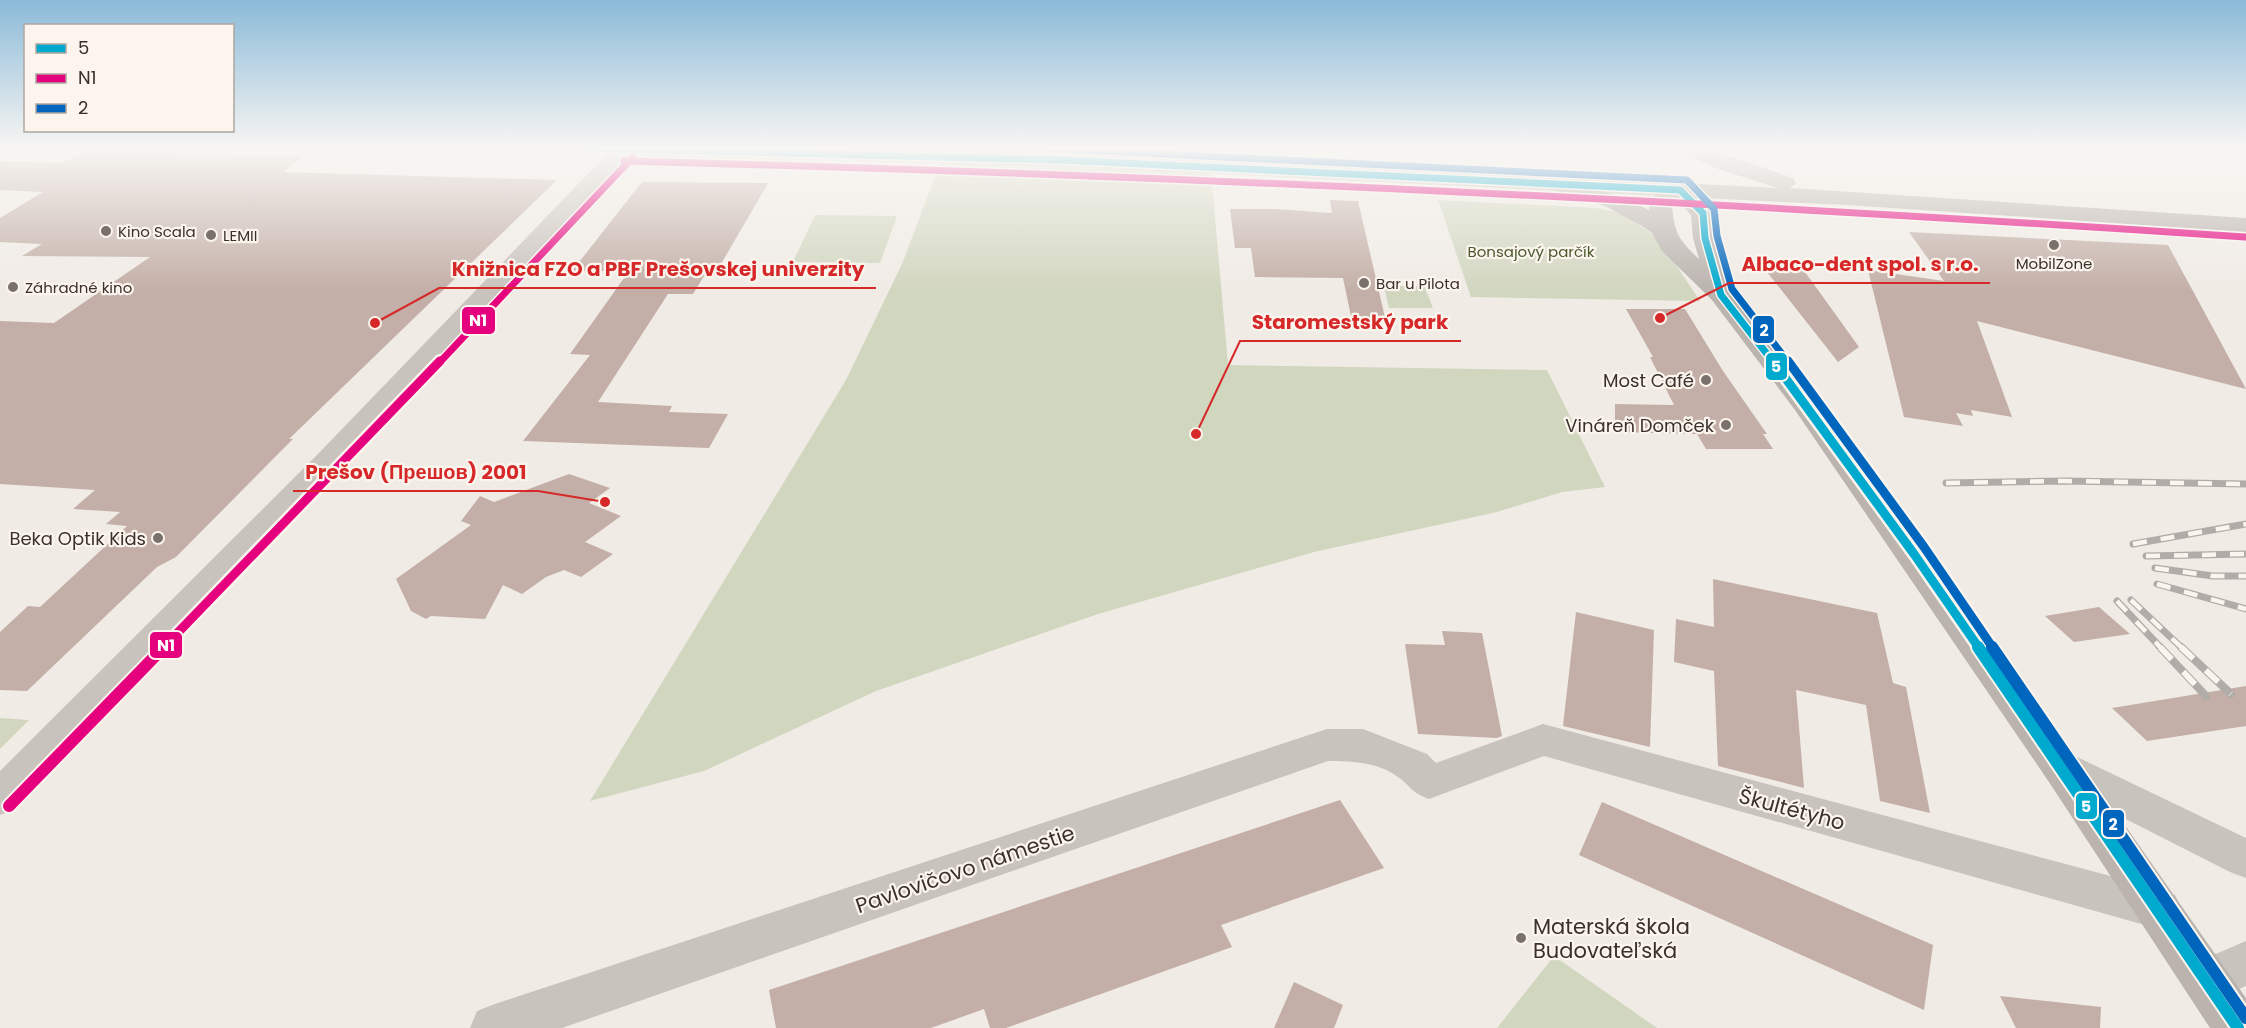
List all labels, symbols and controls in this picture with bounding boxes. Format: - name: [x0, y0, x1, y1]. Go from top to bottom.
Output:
- legend: [24, 24, 234, 132]
- text: 5: [78, 35, 89, 60]
- text: N1: [78, 65, 96, 90]
- text: 2: [78, 95, 88, 120]
- place label: Kino Scala: [118, 221, 196, 242]
- marker: Kino Scala: [99, 224, 113, 238]
- place label: LEMII: [223, 225, 257, 246]
- marker: LEMII: [204, 228, 218, 242]
- marker: MobilZone: [2047, 238, 2061, 252]
- park label: Bonsajový parčík: [1468, 241, 1595, 262]
- callout: Albaco-dent spol. s r.o.: [1729, 245, 1990, 283]
- callout: Knižnica FZO a PBF Prešovskej univerzity: [439, 250, 876, 288]
- text: Albaco-dent spol. s r.o.: [1741, 250, 1979, 278]
- place label: MobilZone: [2016, 253, 2092, 274]
- text: Knižnica FZO a PBF Prešovskej univerzity: [452, 255, 865, 283]
- place label: Bar u Pilota: [1376, 273, 1460, 294]
- marker: Bar u Pilota: [1357, 276, 1371, 290]
- place label: Záhradné kino: [25, 277, 132, 298]
- marker: Záhradné kino: [6, 280, 20, 294]
- callout: Staromestský park: [1240, 303, 1461, 341]
- line badge: N1: [461, 306, 496, 335]
- text: Staromestský park: [1252, 308, 1449, 336]
- text: N1: [469, 309, 487, 332]
- line badge: 2: [1752, 315, 1775, 344]
- text: 2: [1759, 319, 1769, 342]
- line badge: 5: [1765, 352, 1788, 381]
- text: 5: [1771, 355, 1781, 378]
- place label: Most Café: [1603, 368, 1694, 393]
- marker: Most Café: [1699, 373, 1713, 387]
- place label: Vináreň Domček: [1565, 413, 1715, 438]
- marker: Vináreň Domček: [1719, 418, 1733, 432]
- callout: Prešov (Прешов) 2001: [293, 453, 538, 491]
- text: Prešov (Прешов) 2001: [305, 458, 527, 486]
- place label: Beka Optik Kids: [9, 526, 146, 551]
- marker: Beka Optik Kids: [151, 531, 165, 545]
- line badge: N1: [149, 631, 183, 659]
- text: N1: [157, 634, 175, 657]
- street label: Škultétyho: [1736, 781, 1848, 837]
- line badge: 5: [2075, 792, 2098, 820]
- text: 5: [2081, 795, 2091, 818]
- line badge: 2: [2102, 809, 2125, 838]
- text: 2: [2108, 813, 2118, 836]
- street label: Pavlovičovo námestie: [852, 818, 1078, 920]
- place label: Materská škola Budovateľská: [1533, 912, 1690, 965]
- marker: Materská škola Budovateľská: [1514, 931, 1528, 945]

